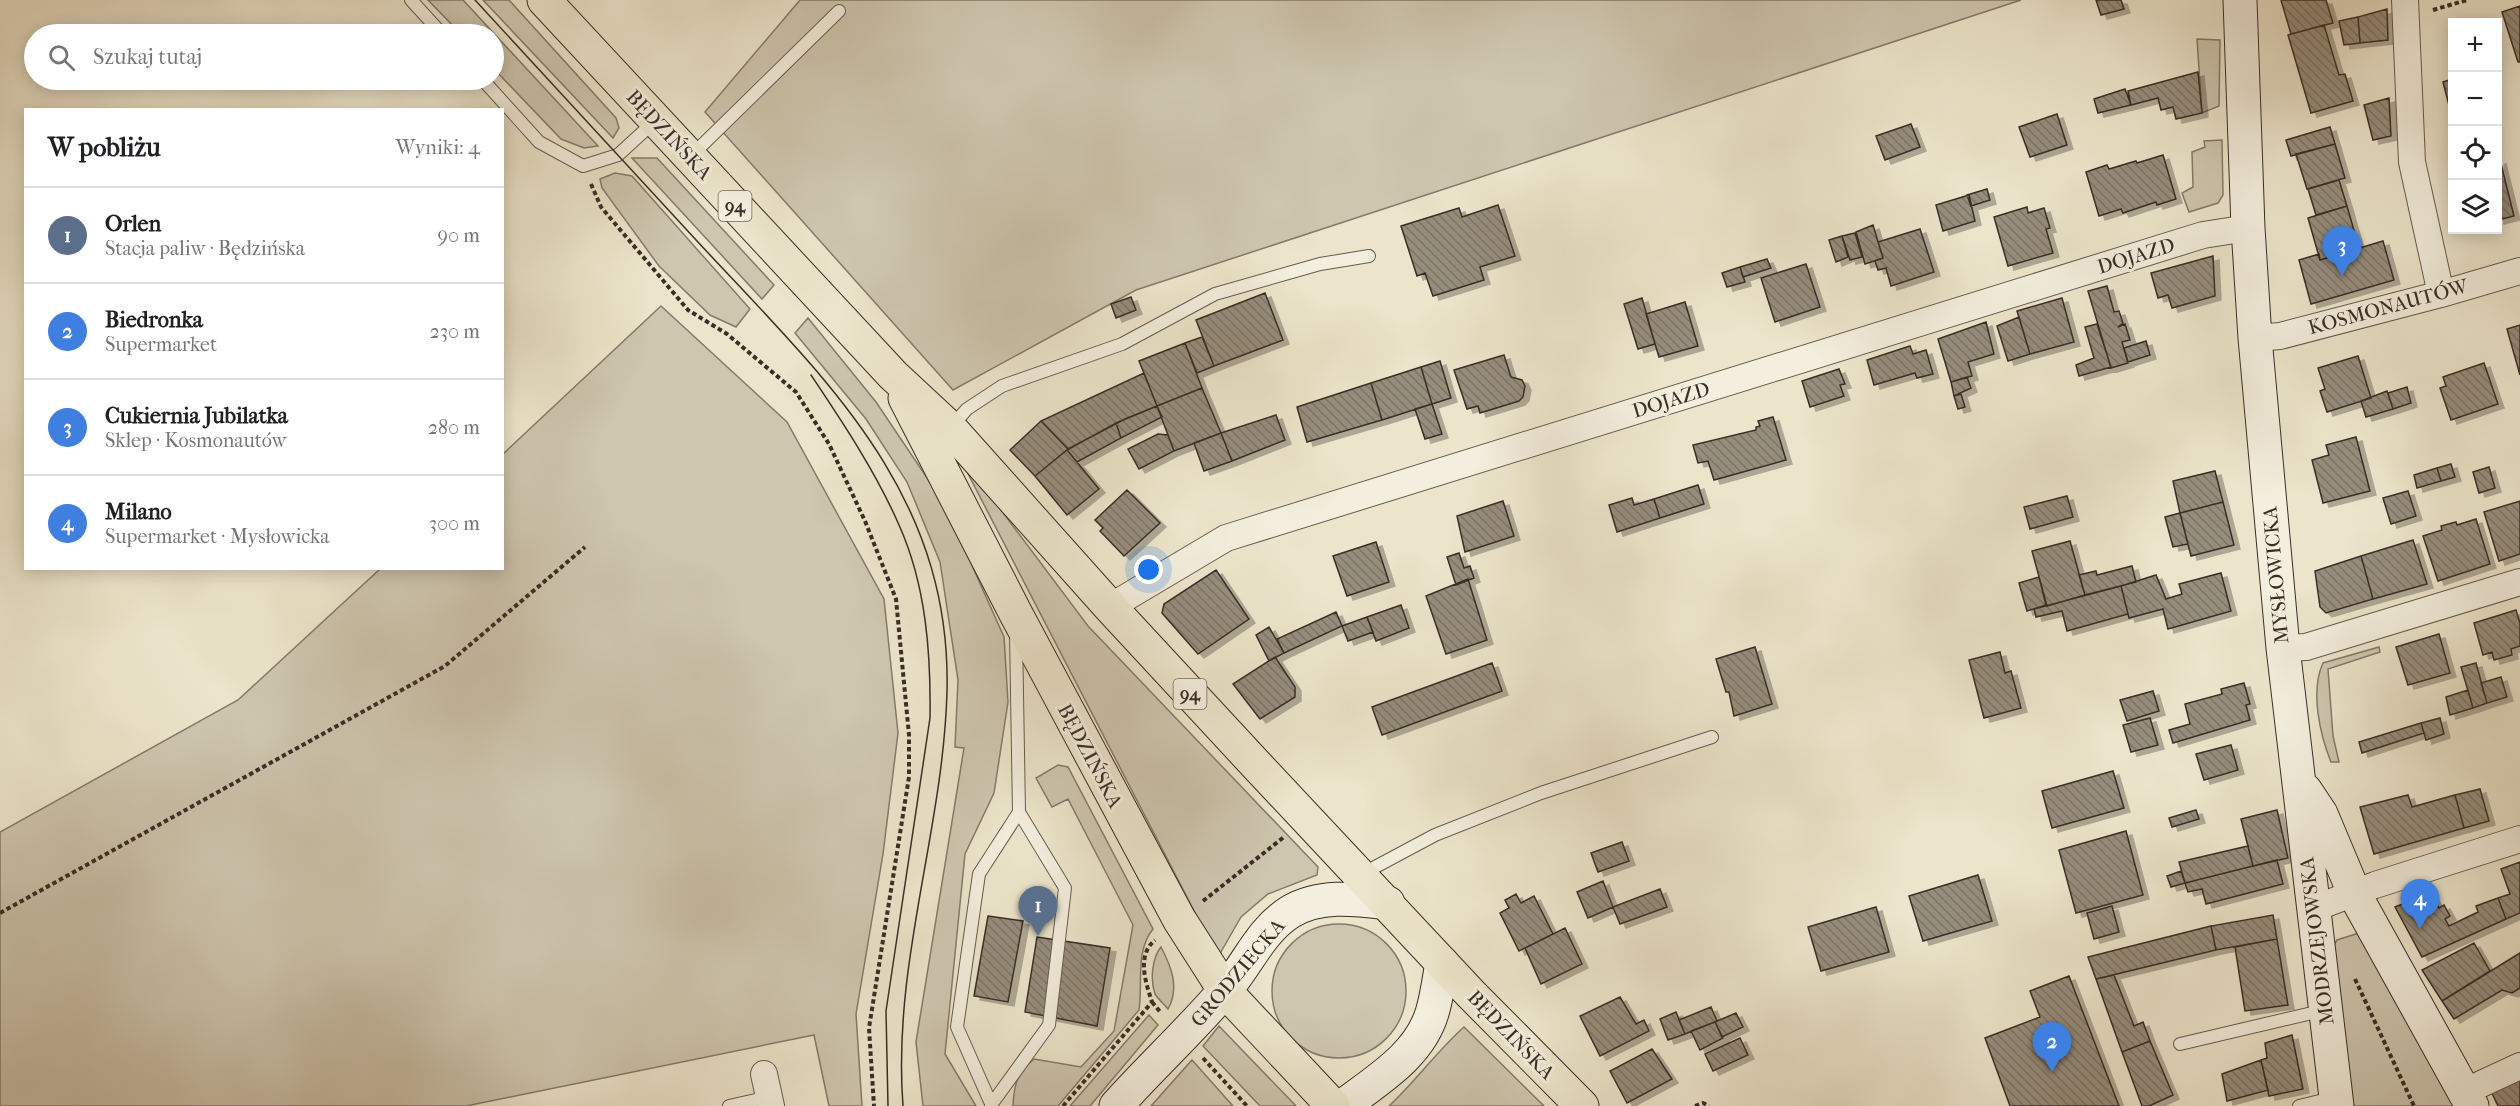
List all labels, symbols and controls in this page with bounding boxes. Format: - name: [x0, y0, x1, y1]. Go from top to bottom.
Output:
- map controls: [2448, 18, 2502, 234]
- button: +: [2448, 18, 2502, 72]
- search box: [24, 24, 504, 90]
- icon: search: [45, 41, 78, 74]
- text: Szukaj tutaj: [93, 44, 202, 70]
- button: −: [2448, 72, 2502, 126]
- street label: BĘDZIŃSKA: [622, 85, 718, 186]
- button: locate: [2448, 126, 2502, 180]
- text: W pobliżu: [48, 132, 161, 163]
- text: Wyniki: 4: [396, 136, 480, 159]
- button: layers: [2448, 180, 2502, 234]
- road number: 94: [718, 191, 752, 221]
- text: Orlen: [105, 211, 161, 237]
- text: 1: [64, 224, 71, 247]
- text: 90 m: [438, 224, 480, 247]
- pin: 3: [2322, 226, 2362, 276]
- street label: DOJAZD: [2094, 233, 2178, 279]
- text: Stacja paliw · Będzińska: [105, 237, 305, 260]
- street label: KOSMONAUTÓW: [2305, 272, 2472, 339]
- text: Biedronka: [105, 307, 203, 333]
- text: 2: [62, 320, 73, 343]
- text: 230 m: [430, 320, 480, 343]
- text: Supermarket: [105, 333, 217, 356]
- street label: DOJAZD: [1629, 377, 1713, 423]
- text: Cukiernia Jubilatka: [105, 403, 288, 429]
- text: 3: [63, 416, 72, 439]
- text: 280 m: [428, 416, 480, 439]
- text: Sklep · Kosmonautów: [105, 429, 286, 452]
- text: Milano: [105, 499, 172, 525]
- street label: MYSŁOWICKA: [2258, 504, 2293, 645]
- text: 4: [62, 512, 73, 535]
- text: 300 m: [429, 512, 480, 535]
- text: Supermarket · Mysłowicka: [105, 525, 330, 548]
- your location: [1134, 555, 1163, 584]
- road number: 94: [1174, 679, 1206, 709]
- street label: BĘDZIŃSKA: [1053, 700, 1128, 813]
- street label: MODRZEJOWSKA: [2295, 855, 2339, 1026]
- pin: 4: [2400, 880, 2440, 929]
- pin: 1: [1018, 886, 1058, 936]
- street label: GRODZIECKA: [1186, 914, 1290, 1032]
- street label: BĘDZIŃSKA: [1463, 985, 1561, 1085]
- pin: 2: [2032, 1022, 2072, 1072]

